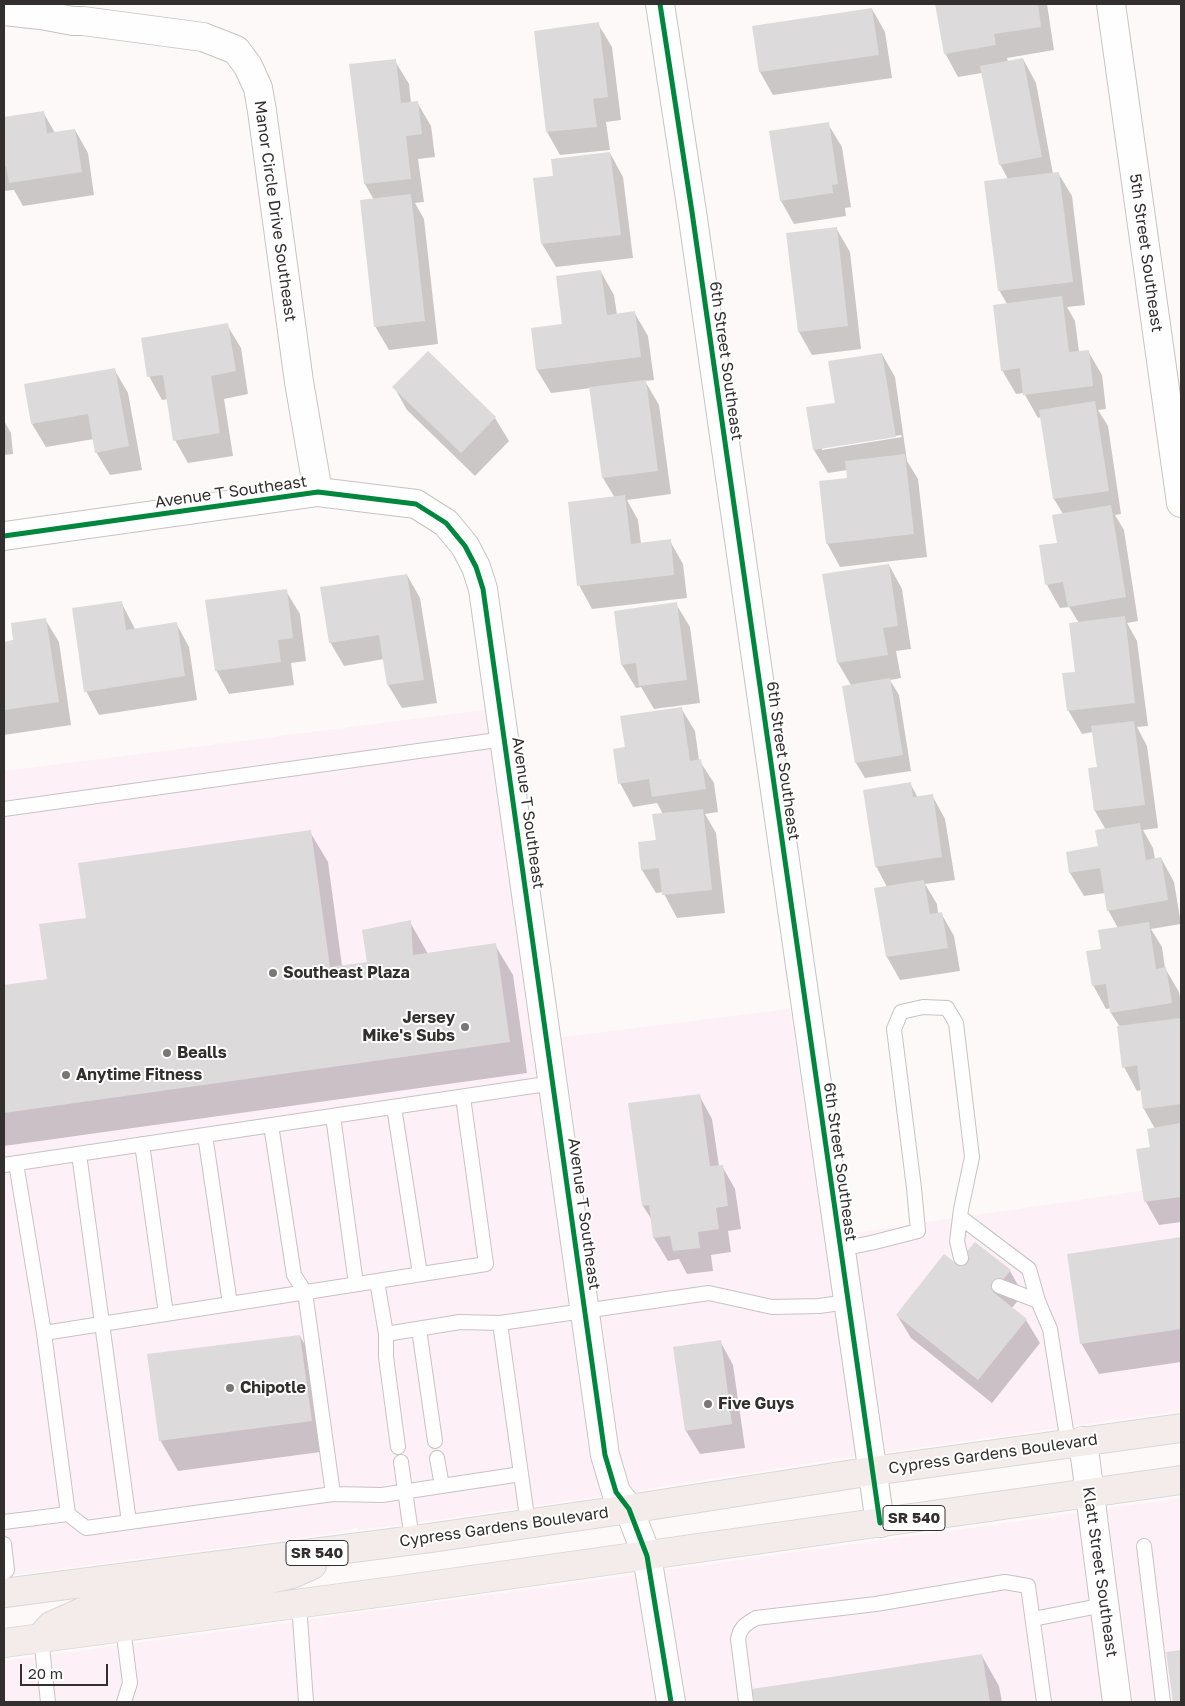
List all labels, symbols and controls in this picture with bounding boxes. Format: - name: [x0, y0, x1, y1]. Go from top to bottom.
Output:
- street label: Manor Circle Drive Southeast: [250, 99, 300, 323]
- street label: 5th Street Southeast: [1125, 173, 1167, 333]
- street label: 6th Street Southeast: [705, 280, 747, 442]
- street label: Avenue T Southeast: [154, 472, 308, 512]
- street label: 6th Street Southeast: [762, 680, 804, 842]
- street label: Avenue T Southeast: [508, 736, 548, 890]
- place label: Southeast Plaza: [283, 963, 410, 983]
- marker: Southeast Plaza: [267, 967, 279, 979]
- place label: Jersey Mike's Subs: [362, 1008, 455, 1046]
- marker: Jersey Mike's Subs: [459, 1021, 471, 1033]
- place label: Bealls: [177, 1043, 227, 1063]
- marker: Bealls: [161, 1047, 173, 1059]
- place label: Anytime Fitness: [76, 1065, 202, 1085]
- marker: Anytime Fitness: [60, 1069, 72, 1081]
- street label: 6th Street Southeast: [819, 1081, 861, 1243]
- street label: Avenue T Southeast: [564, 1137, 604, 1291]
- place label: Chipotle: [240, 1378, 306, 1398]
- marker: Chipotle: [224, 1382, 236, 1394]
- place label: Five Guys: [718, 1394, 794, 1414]
- marker: Five Guys: [702, 1398, 714, 1410]
- street label: Cypress Gardens Boulevard: [887, 1430, 1099, 1478]
- street label: Klatt Street Southeast: [1079, 1486, 1121, 1658]
- street label: Cypress Gardens Boulevard: [398, 1503, 610, 1551]
- road number: SR 540: [883, 1506, 945, 1530]
- road number: SR 540: [286, 1540, 348, 1566]
- scale bar: [22, 1654, 110, 1686]
- text: 20 m: [28, 1664, 63, 1682]

